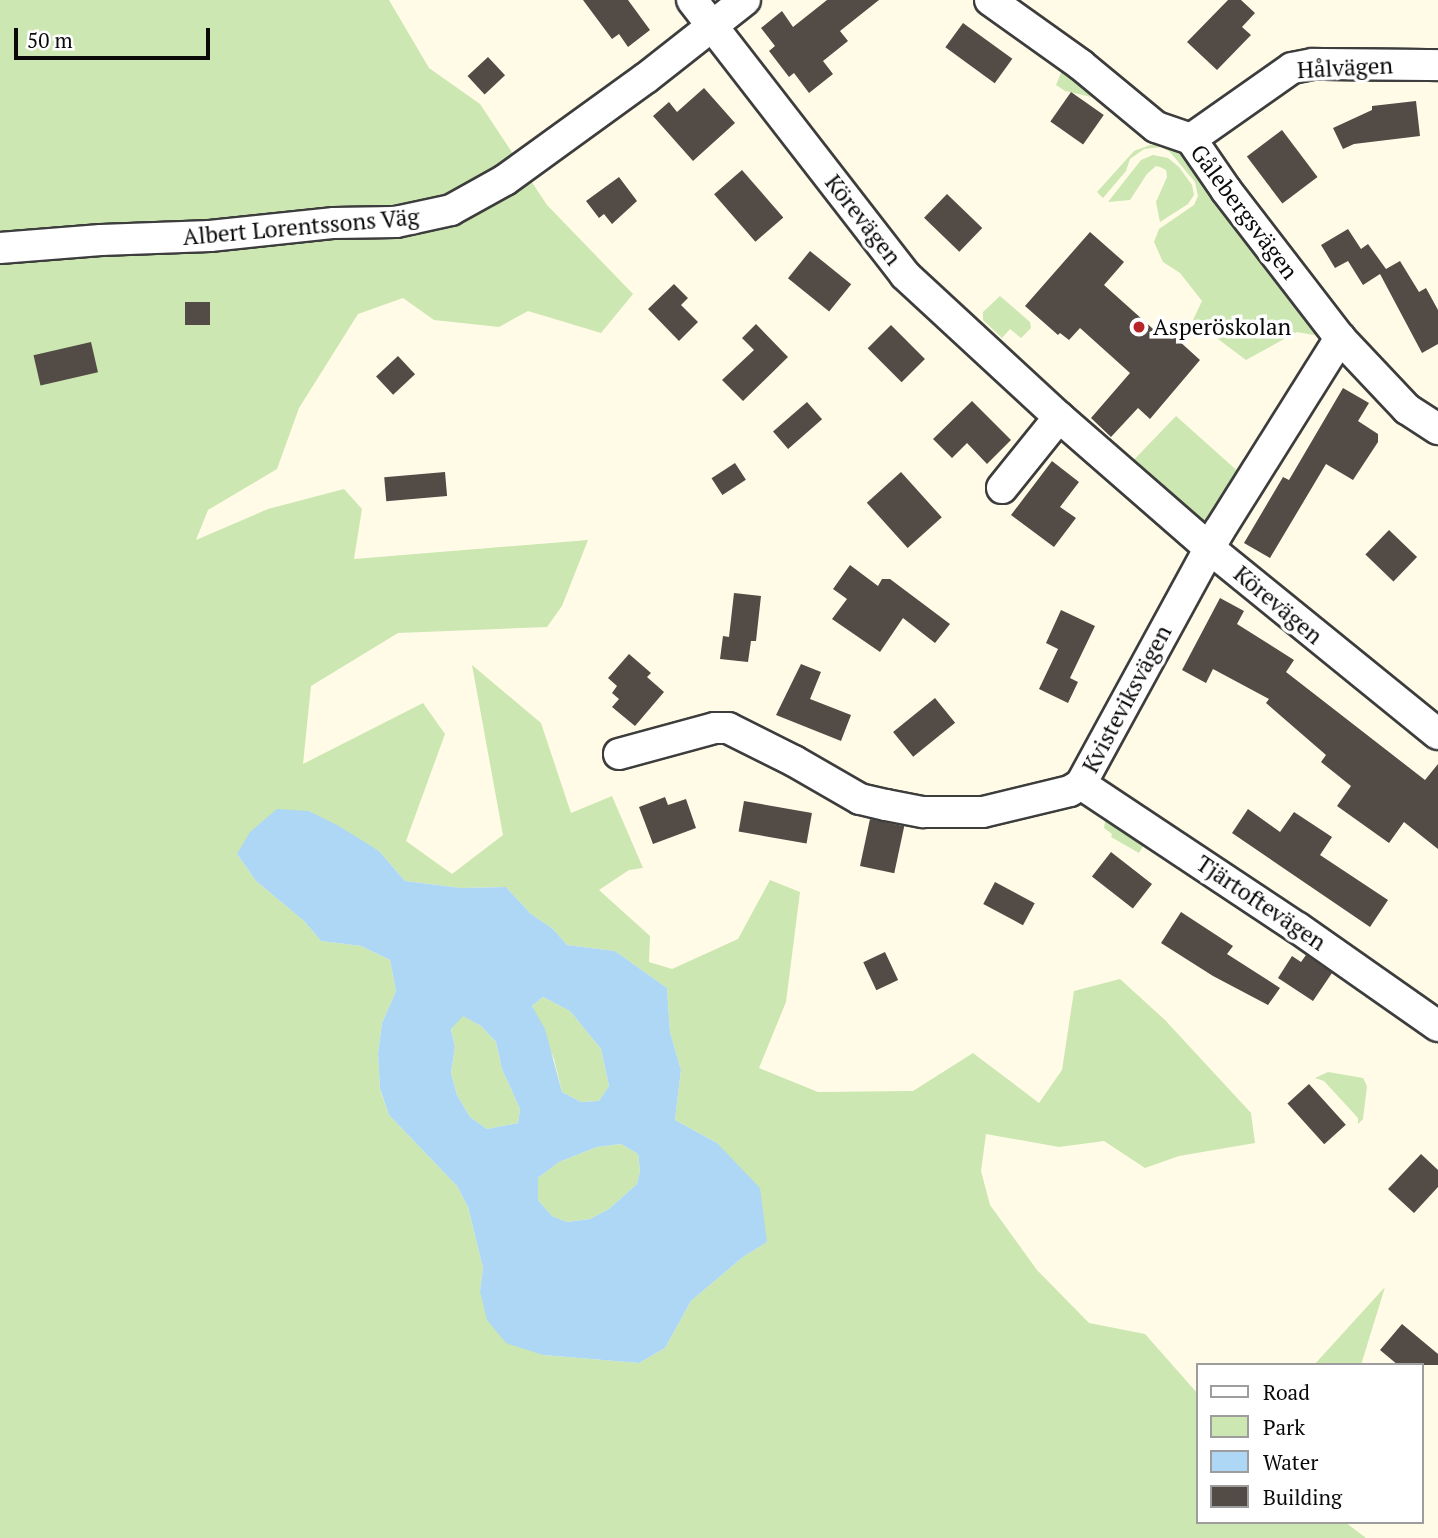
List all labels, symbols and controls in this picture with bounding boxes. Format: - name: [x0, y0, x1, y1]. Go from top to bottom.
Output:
- scale bar: [18, 14, 214, 58]
- text: 50 m: [27, 26, 73, 54]
- street label: Hålvägen: [1296, 52, 1394, 84]
- street label: Gålebergsvägen: [1184, 139, 1304, 285]
- street label: Körevägen: [819, 169, 907, 271]
- street label: Albert Lorentssons Väg: [181, 203, 421, 251]
- place label: Asperöskolan: [1153, 313, 1291, 341]
- marker: Asperöskolan: [1131, 319, 1147, 335]
- street label: Körevägen: [1228, 560, 1328, 650]
- street label: Kvisteviksvägen: [1077, 621, 1177, 777]
- street label: Tjärtoftevägen: [1191, 849, 1331, 957]
- legend: [1196, 1363, 1424, 1524]
- text: Road: [1263, 1378, 1310, 1406]
- text: Park: [1263, 1413, 1305, 1441]
- text: Water: [1263, 1448, 1318, 1476]
- text: Building: [1263, 1483, 1342, 1511]

